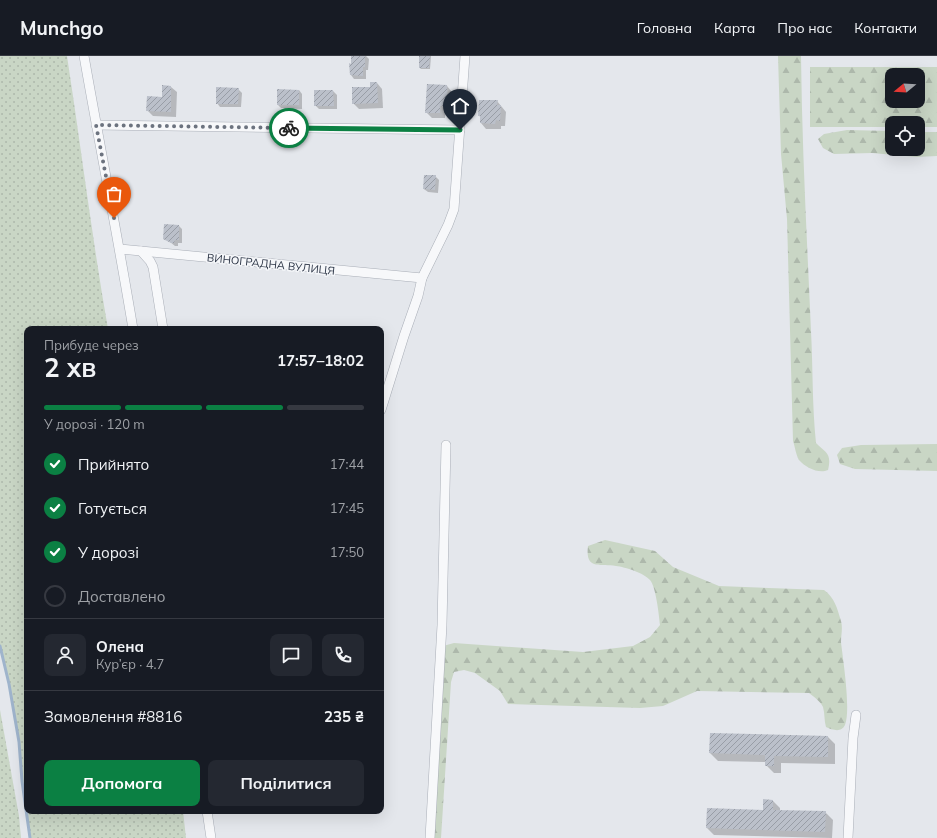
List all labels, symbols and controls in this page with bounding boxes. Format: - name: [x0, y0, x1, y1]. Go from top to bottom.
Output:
- text: Munchgo: [20, 16, 103, 40]
- text: Головна: [637, 19, 692, 37]
- text: Карта: [714, 19, 755, 37]
- text: Про нас: [777, 19, 832, 37]
- text: Контакти: [854, 19, 917, 37]
- north arrow: [885, 68, 925, 108]
- map controls: [885, 68, 925, 156]
- pin: [443, 89, 477, 130]
- icon: home: [449, 95, 471, 117]
- courier: [269, 108, 309, 148]
- button: locate: [885, 116, 925, 156]
- icon: bike: [278, 117, 300, 139]
- pin: [97, 177, 131, 218]
- icon: bag: [103, 183, 125, 205]
- street label: ВИНОГРАДНА ВУЛИЦЯ: [206, 250, 336, 278]
- text: Прибуде через: [44, 337, 139, 353]
- text: 2 хв: [44, 351, 96, 384]
- text: 17:57–18:02: [277, 351, 364, 370]
- text: У дорозі · 120 m: [44, 416, 145, 432]
- icon: check: [44, 453, 66, 475]
- text: Прийнято: [78, 455, 149, 474]
- text: 17:44: [330, 456, 364, 472]
- icon: check: [44, 497, 66, 519]
- text: Готується: [78, 499, 147, 518]
- text: 17:45: [330, 500, 364, 516]
- icon: check: [44, 541, 66, 563]
- text: У дорозі: [78, 543, 139, 562]
- text: 17:50: [330, 544, 364, 560]
- text: Доставлено: [78, 587, 165, 606]
- button: person: [44, 634, 86, 676]
- button: chat: [270, 634, 312, 676]
- button: phone: [322, 634, 364, 676]
- text: Олена: [96, 637, 144, 656]
- text: Кур’єр · 4.7: [96, 656, 164, 672]
- text: Замовлення #8816: [44, 707, 182, 726]
- text: 235 ₴: [324, 707, 364, 726]
- button: Допомога: [44, 760, 200, 806]
- button: Поділитися: [208, 760, 364, 806]

